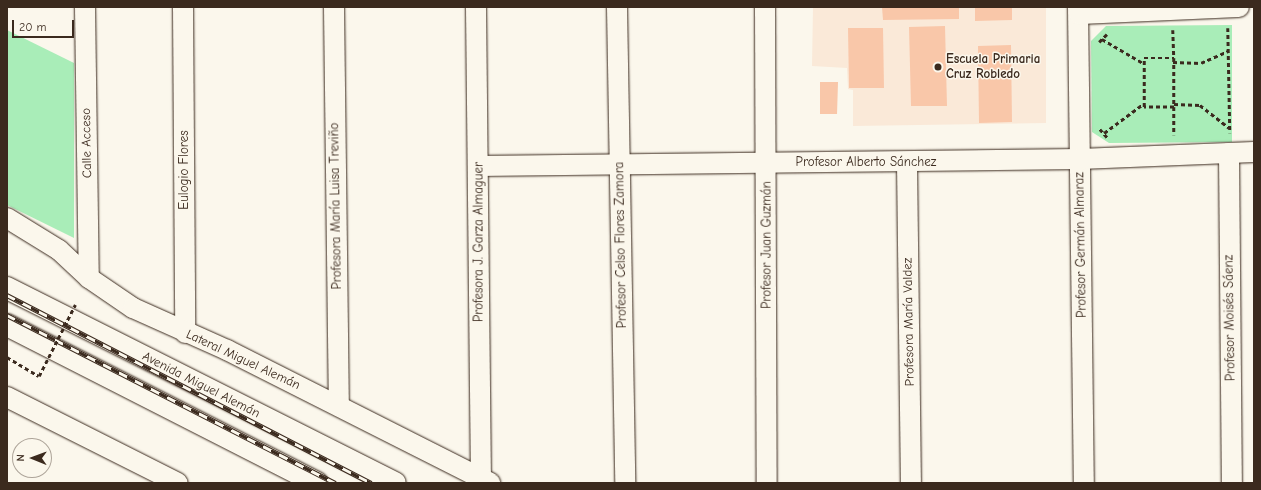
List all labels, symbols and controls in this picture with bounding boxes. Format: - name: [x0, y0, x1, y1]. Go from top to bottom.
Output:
- scale bar: [14, 12, 76, 38]
- text: 20 m: [19, 20, 47, 34]
- place label: Escuela Primaria Cruz Robledo: [946, 52, 1040, 83]
- marker: Escuela Primaria Cruz Robledo: [933, 62, 943, 72]
- street label: Calle Acceso: [79, 108, 95, 178]
- street label: Profesora María Luisa Treviño: [327, 122, 345, 290]
- street label: Eulogio Flores: [176, 130, 192, 210]
- street label: Profesor Alberto Sánchez: [796, 154, 936, 170]
- street label: Profesora J. Garza Almaguer: [471, 162, 487, 322]
- street label: Profesor Celso Flores Zamora: [612, 162, 630, 328]
- street label: Profesor Germán Almaraz: [1072, 172, 1090, 318]
- street label: Profesor Juan Guzmán: [759, 181, 775, 309]
- street label: Profesor Moisés Sáenz: [1221, 255, 1239, 381]
- street label: Profesora María Valdez: [900, 257, 918, 387]
- street label: Lateral Miguel Alemán: [183, 327, 303, 393]
- street label: Avenida Miguel Alemán: [140, 349, 262, 421]
- north arrow: [12, 438, 52, 478]
- text: N: [14, 454, 27, 462]

